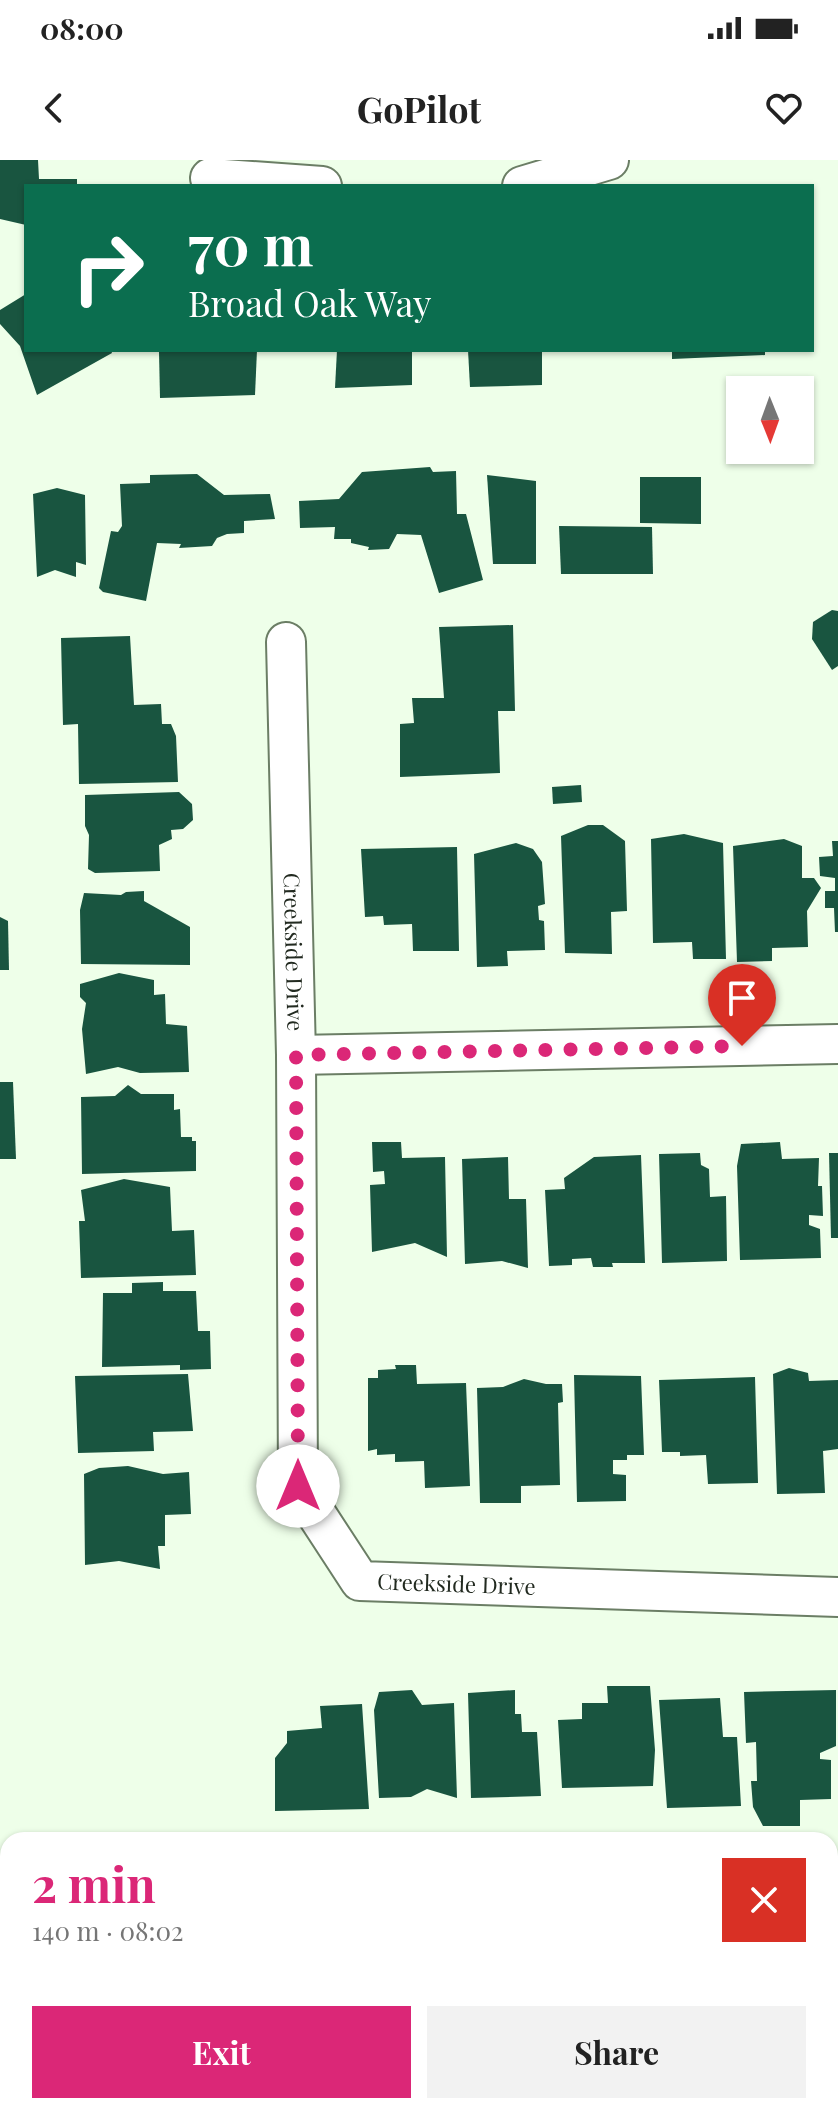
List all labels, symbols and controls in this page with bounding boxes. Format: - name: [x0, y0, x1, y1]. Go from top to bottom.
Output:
- text: 08:00: [40, 8, 124, 48]
- text: GoPilot: [357, 84, 481, 132]
- icon: back: [32, 86, 76, 130]
- icon: heart: [762, 86, 806, 130]
- text: 70 m: [188, 206, 313, 281]
- icon: right: [56, 216, 160, 320]
- text: Broad Oak Way: [188, 278, 431, 326]
- north arrow: [726, 376, 814, 464]
- map controls: [726, 376, 814, 464]
- street label: Creekside Drive: [278, 872, 311, 1031]
- pin: [708, 964, 776, 1046]
- icon: arrive: [720, 976, 764, 1020]
- position arrow: [256, 1444, 340, 1528]
- street label: Creekside Drive: [377, 1566, 536, 1601]
- text: 2 min: [32, 1851, 156, 1915]
- button: close: [722, 1858, 806, 1942]
- text: 140 m · 08:02: [32, 1913, 184, 1948]
- button: Exit: [32, 2006, 411, 2098]
- button: Share: [427, 2006, 806, 2098]

